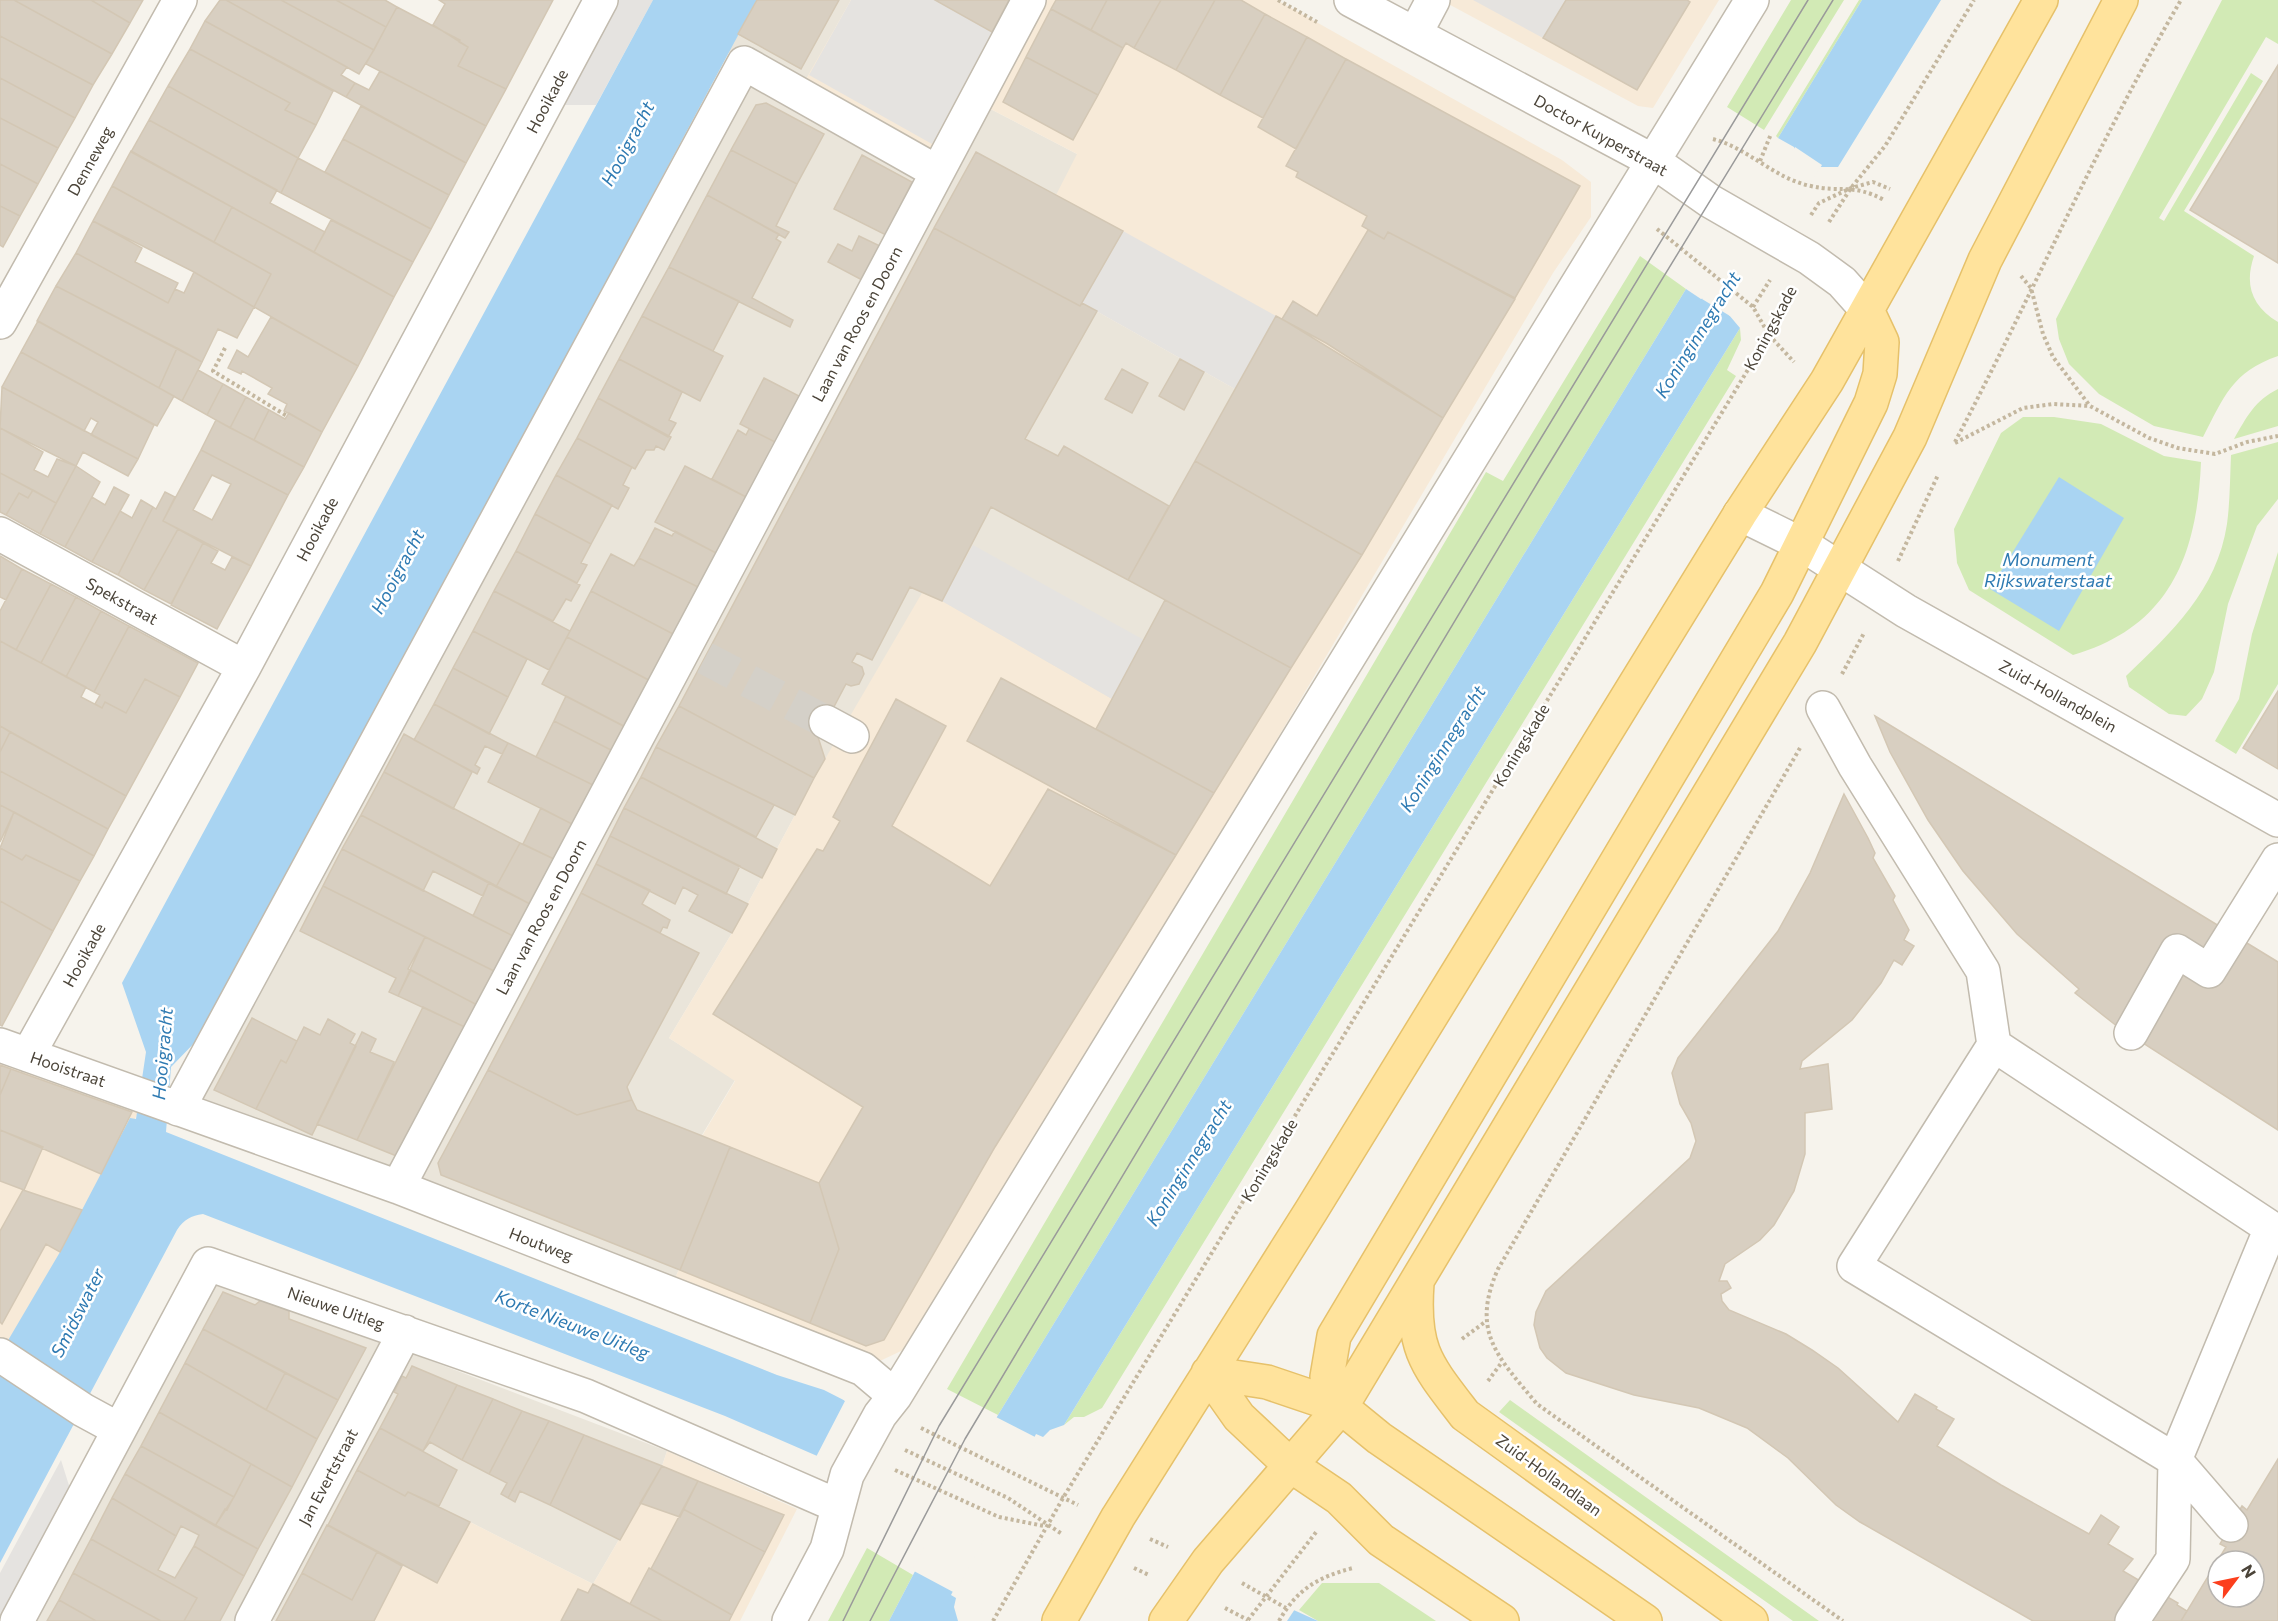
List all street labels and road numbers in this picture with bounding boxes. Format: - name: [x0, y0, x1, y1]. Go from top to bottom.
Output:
- street label: Hooikade: [522, 65, 571, 136]
- street label: Doctor Kuyperstraat: [1531, 90, 1672, 179]
- street label: Denneweg: [63, 122, 117, 199]
- street label: Laan van Roos en Doorn: [807, 243, 906, 405]
- street label: Koningskade: [1739, 282, 1800, 373]
- street label: Hooikade: [292, 493, 341, 564]
- street label: Spekstraat: [83, 573, 162, 628]
- street label: Zuid-Hollandplein: [1996, 655, 2120, 736]
- street label: Koningskade: [1489, 700, 1553, 789]
- street label: Laan van Roos en Doorn: [491, 836, 590, 998]
- street label: Hooikade: [58, 920, 109, 990]
- street label: Hooistraat: [28, 1047, 109, 1090]
- street label: Koningskade: [1237, 1115, 1301, 1204]
- street label: Houtweg: [507, 1223, 576, 1264]
- street label: Nieuwe Uitleg: [285, 1282, 387, 1333]
- street label: Jan Evertstraat: [294, 1425, 361, 1529]
- street label: Zuid-Hollandlaan: [1493, 1430, 1606, 1519]

